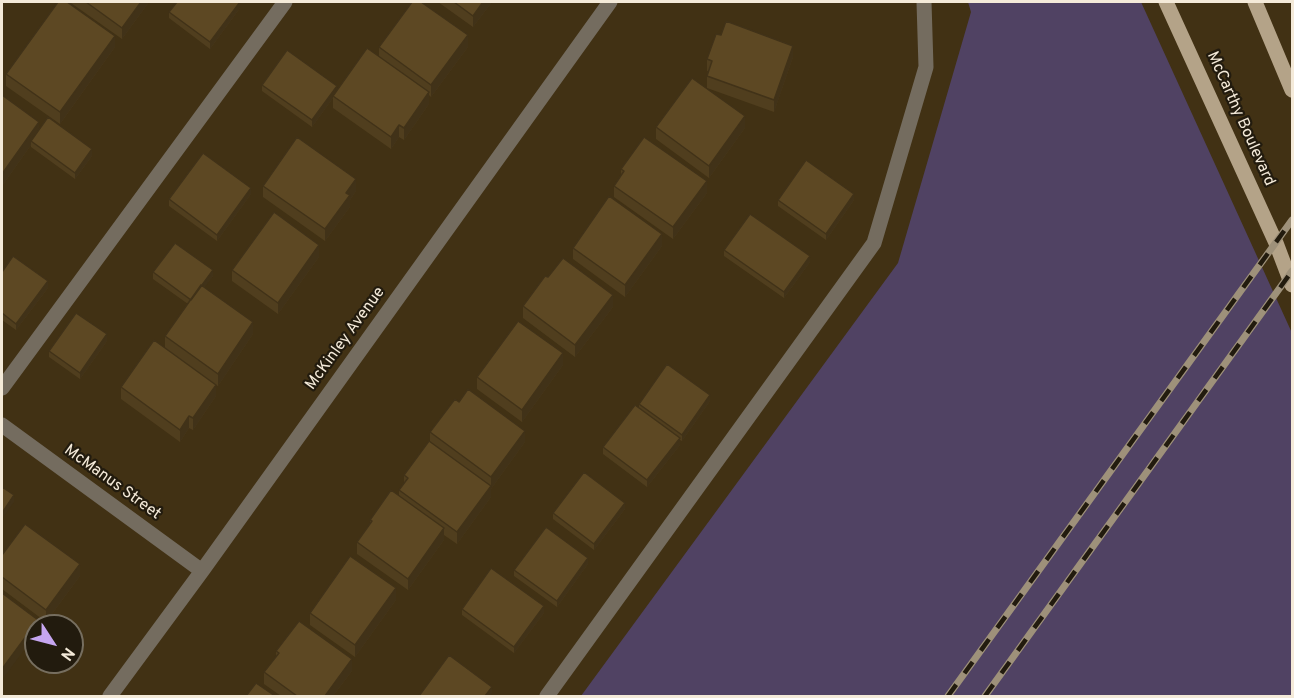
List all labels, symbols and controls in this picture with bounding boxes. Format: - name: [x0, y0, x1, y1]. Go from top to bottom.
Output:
- street label: McCarthy Boulevard: [1202, 49, 1278, 189]
- street label: McKinley Avenue: [302, 284, 390, 394]
- street label: McManus Street: [60, 441, 164, 525]
- north arrow: [24, 614, 84, 674]
- text: N: [55, 643, 78, 664]

